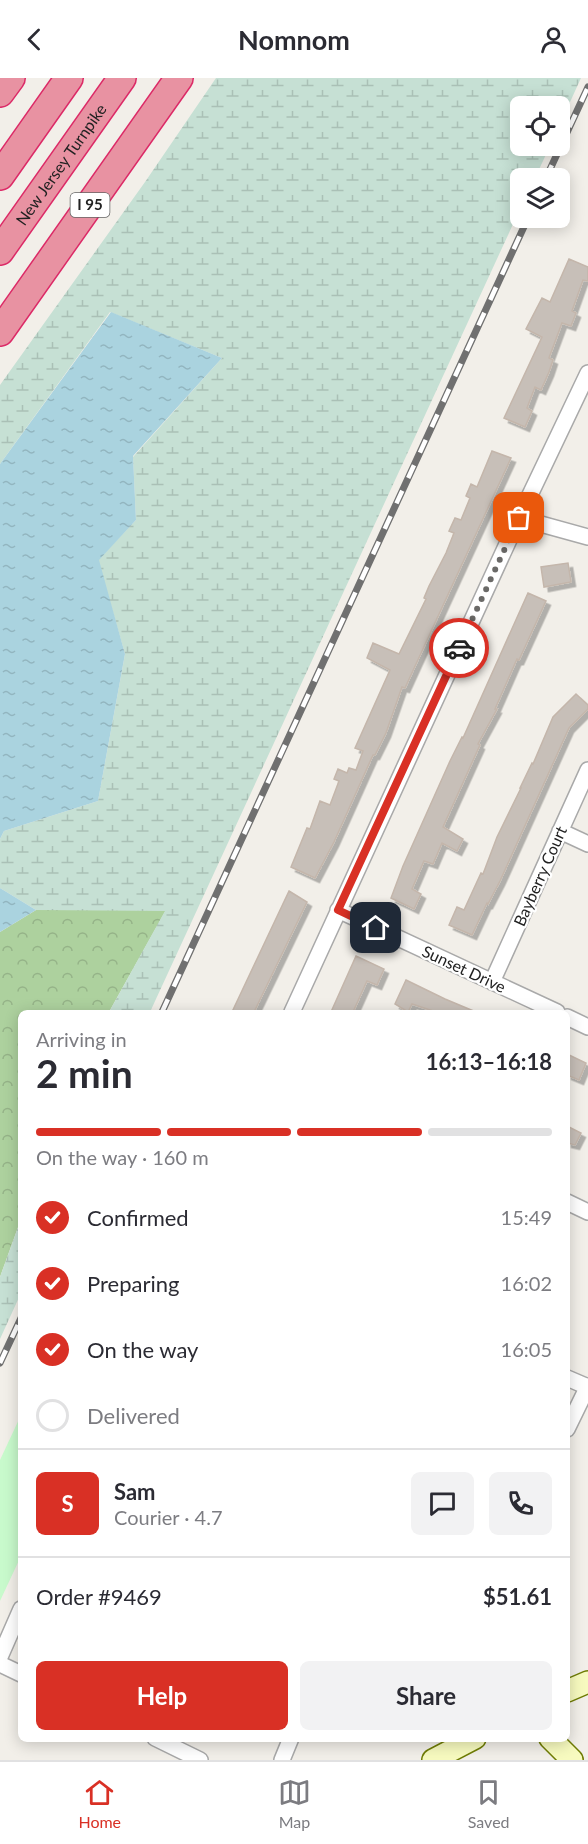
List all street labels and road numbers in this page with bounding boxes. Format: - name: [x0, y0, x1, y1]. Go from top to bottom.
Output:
- street label: New Jersey Turnpike: [11, 100, 110, 228]
- road number: I 95: [70, 193, 110, 217]
- street label: Bayberry Court: [509, 823, 570, 929]
- street label: Sunset Drive: [420, 941, 509, 996]

